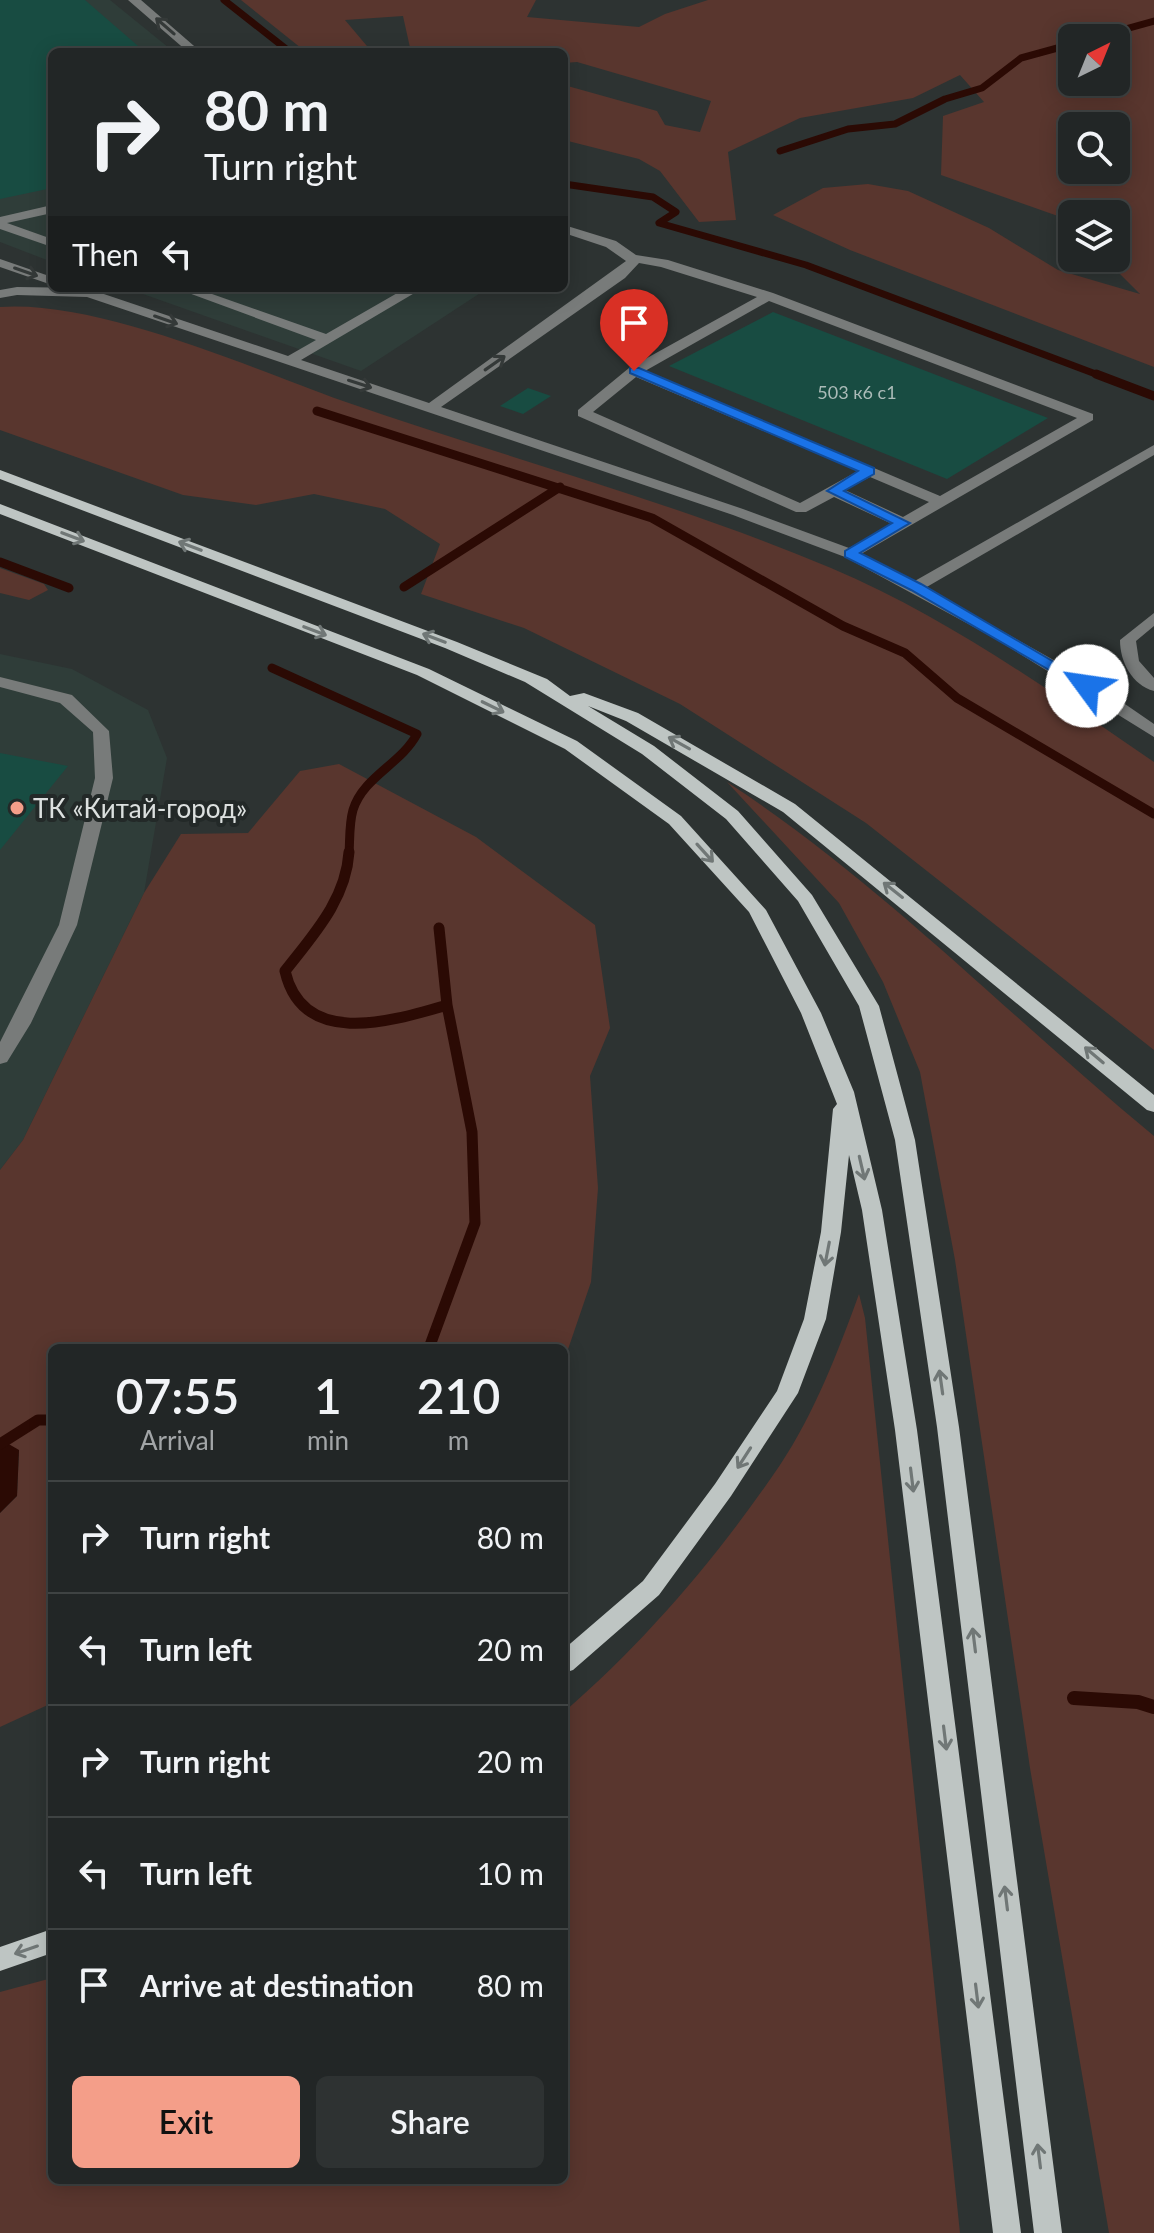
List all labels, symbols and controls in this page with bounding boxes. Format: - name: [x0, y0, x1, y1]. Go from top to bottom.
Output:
- one-way arrow: [155, 17, 175, 35]
- north arrow: [1058, 24, 1130, 96]
- map controls: [1058, 24, 1130, 272]
- text: 80 m: [204, 76, 329, 143]
- icon: right: [72, 80, 176, 184]
- button: search: [1058, 112, 1130, 184]
- text: Turn right: [204, 144, 357, 188]
- button: layers: [1058, 200, 1130, 272]
- icon: left: [155, 232, 199, 276]
- text: Then: [72, 236, 139, 272]
- one-way arrow: [13, 266, 38, 280]
- pin: [600, 289, 668, 371]
- icon: arrive: [612, 301, 656, 345]
- one-way arrow: [154, 313, 179, 328]
- one-way arrow: [484, 355, 506, 371]
- one-way arrow: [348, 378, 373, 393]
- house number: 503 к6 с1: [817, 381, 897, 403]
- one-way arrow: [60, 531, 85, 545]
- one-way arrow: [178, 538, 203, 552]
- one-way arrow: [303, 625, 327, 639]
- one-way arrow: [422, 630, 446, 644]
- position arrow: [1045, 644, 1129, 728]
- one-way arrow: [481, 699, 505, 715]
- one-way arrow: [668, 735, 692, 750]
- place label: ТК «Китай-город»: [33, 792, 247, 824]
- marker: ТК «Китай-город»: [8, 799, 26, 817]
- one-way arrow: [696, 843, 714, 863]
- one-way arrow: [883, 882, 904, 899]
- one-way arrow: [1084, 1047, 1105, 1064]
- one-way arrow: [855, 1155, 870, 1181]
- one-way arrow: [819, 1240, 834, 1266]
- text: 07:55: [116, 1367, 239, 1424]
- text: 1: [314, 1367, 342, 1424]
- text: 210: [417, 1367, 500, 1424]
- one-way arrow: [933, 1370, 948, 1395]
- text: Arrival: [140, 1424, 215, 1456]
- text: min: [307, 1424, 349, 1456]
- text: m: [448, 1424, 469, 1456]
- one-way arrow: [736, 1446, 752, 1469]
- one-way arrow: [905, 1467, 920, 1492]
- icon: right: [72, 1515, 116, 1559]
- text: Turn right: [140, 1519, 270, 1555]
- text: 80 m: [477, 1519, 544, 1555]
- icon: left: [72, 1627, 116, 1671]
- one-way arrow: [966, 1628, 981, 1653]
- text: Turn left: [140, 1631, 252, 1667]
- text: 20 m: [477, 1631, 544, 1667]
- one-way arrow: [937, 1724, 952, 1751]
- icon: right: [72, 1739, 116, 1783]
- text: Turn right: [140, 1743, 270, 1779]
- text: 20 m: [477, 1743, 544, 1779]
- icon: left: [72, 1851, 116, 1895]
- text: Turn left: [140, 1855, 252, 1891]
- text: 10 m: [477, 1855, 544, 1891]
- one-way arrow: [999, 1885, 1014, 1912]
- one-way arrow: [14, 1944, 39, 1959]
- icon: arrive: [72, 1963, 116, 2007]
- text: Arrive at destination: [140, 1967, 414, 2003]
- text: 80 m: [477, 1967, 544, 2003]
- one-way arrow: [970, 1983, 985, 2008]
- button: Exit: [72, 2076, 300, 2168]
- button: Share: [316, 2076, 544, 2168]
- one-way arrow: [1031, 2143, 1046, 2169]

